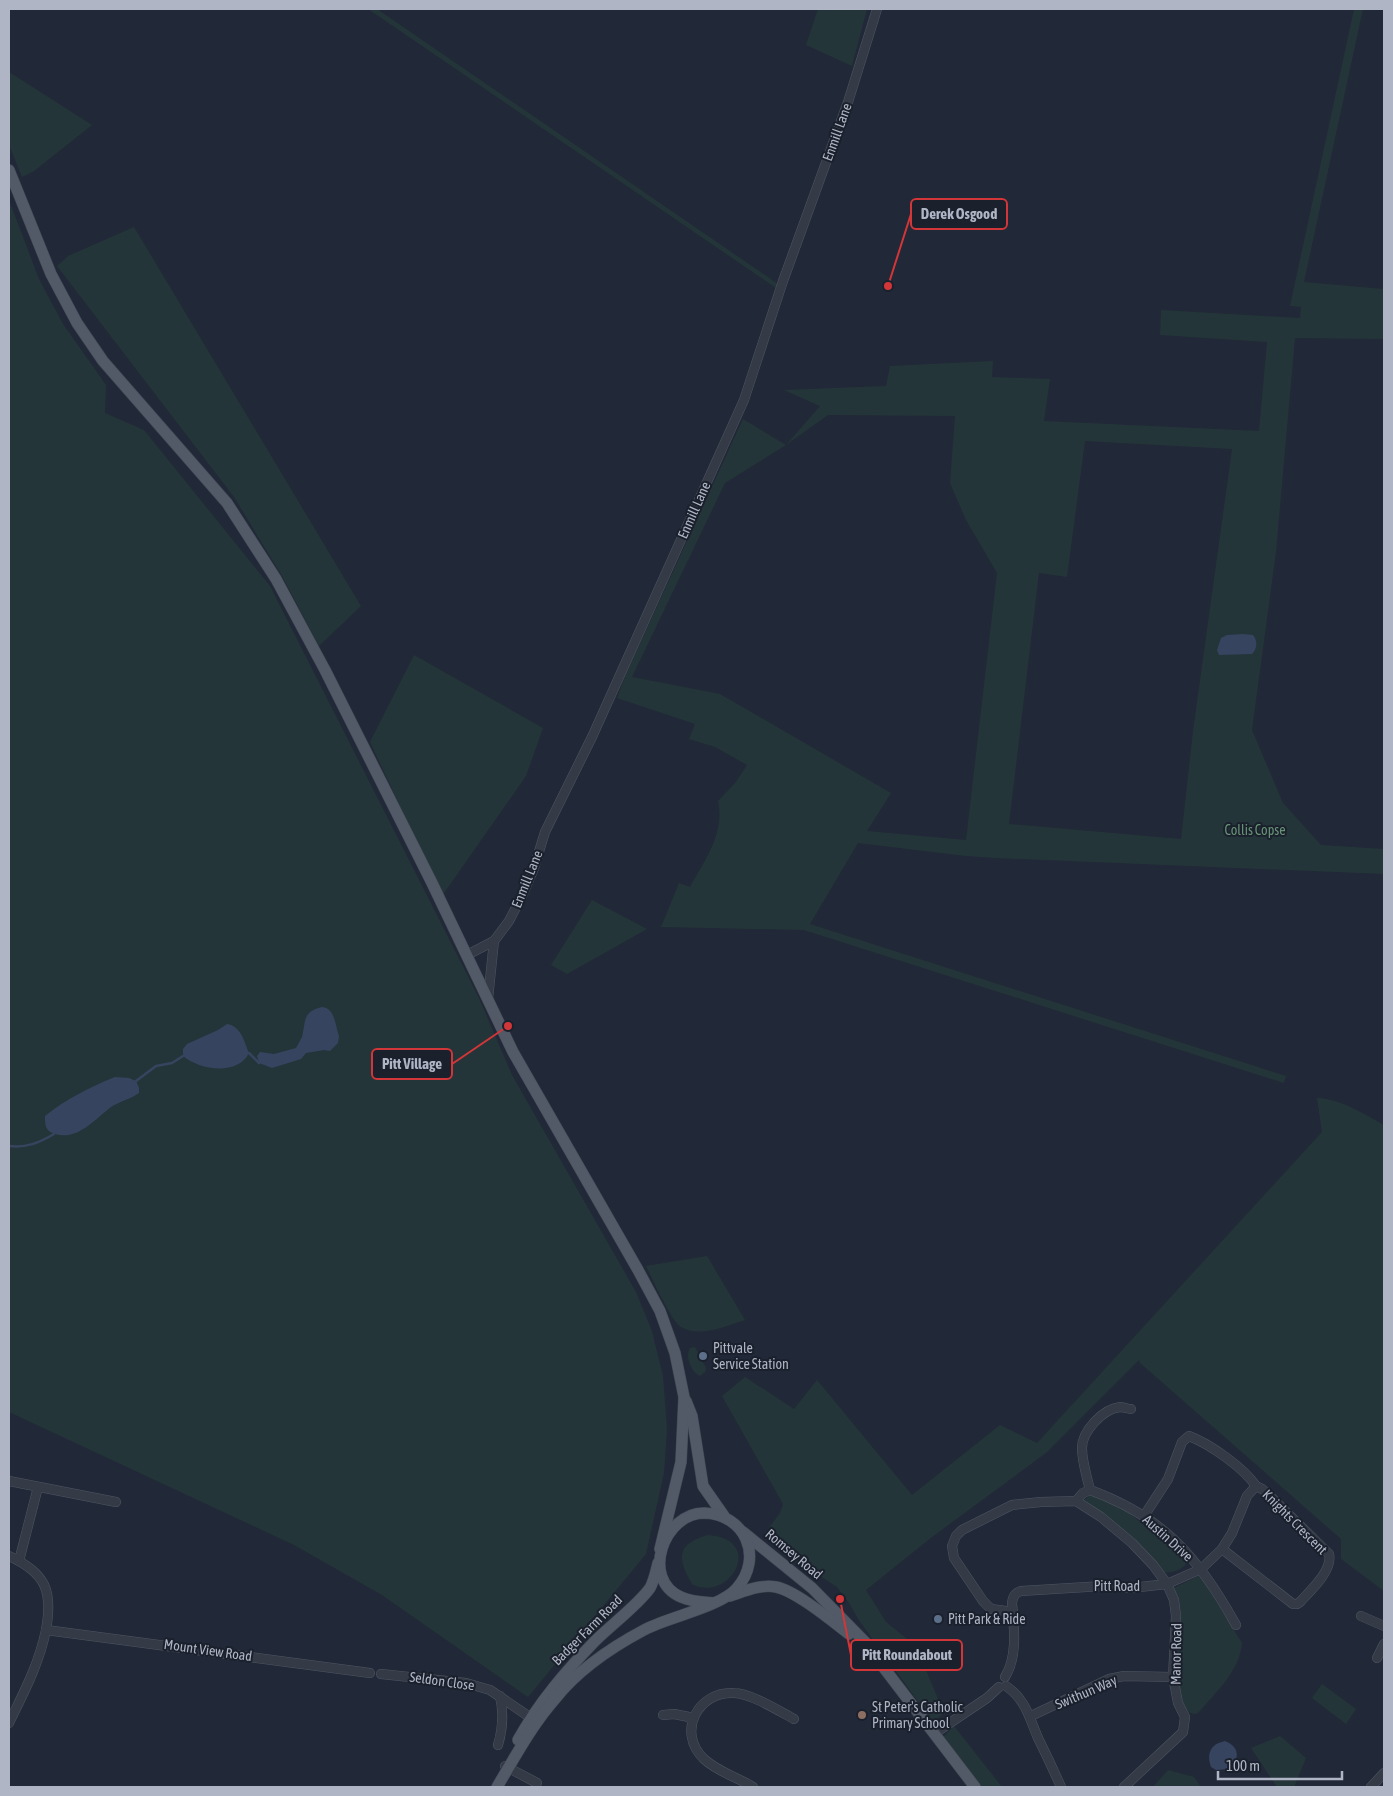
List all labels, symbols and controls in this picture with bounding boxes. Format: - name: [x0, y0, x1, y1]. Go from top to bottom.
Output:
- street label: Enmill Lane: [819, 101, 855, 163]
- callout: Derek Osgood: [911, 199, 1007, 229]
- text: Derek Osgood: [921, 205, 997, 222]
- street label: Enmill Lane: [674, 479, 714, 541]
- park label: Collis Copse: [1224, 822, 1286, 838]
- street label: Enmill Lane: [508, 848, 546, 910]
- callout: Pitt Village: [372, 1049, 452, 1079]
- text: Pitt Village: [382, 1055, 442, 1072]
- place label: Pittvale Service Station: [713, 1340, 789, 1372]
- marker: Pittvale Service Station: [697, 1350, 709, 1362]
- street label: Knights Crescent: [1259, 1486, 1331, 1558]
- street label: Austin Drive: [1140, 1511, 1196, 1565]
- street label: Romsey Road: [762, 1526, 826, 1582]
- street label: Pitt Road: [1094, 1578, 1140, 1594]
- street label: Badger Farm Road: [549, 1592, 625, 1668]
- place label: Pitt Park & Ride: [948, 1611, 1026, 1627]
- marker: Pitt Park & Ride: [932, 1613, 944, 1625]
- street label: Manor Road: [1167, 1623, 1185, 1685]
- street label: Mount View Road: [163, 1636, 253, 1664]
- callout: Pitt Roundabout: [851, 1640, 962, 1670]
- text: Pitt Roundabout: [862, 1646, 953, 1663]
- street label: Seldon Close: [408, 1669, 476, 1693]
- street label: Swithun Way: [1053, 1672, 1120, 1712]
- place label: St Peter's Catholic Primary School: [872, 1699, 964, 1731]
- marker: St Peter's Catholic Primary School: [856, 1709, 868, 1721]
- scale bar: [1218, 1748, 1342, 1780]
- text: 100 m: [1226, 1757, 1260, 1774]

